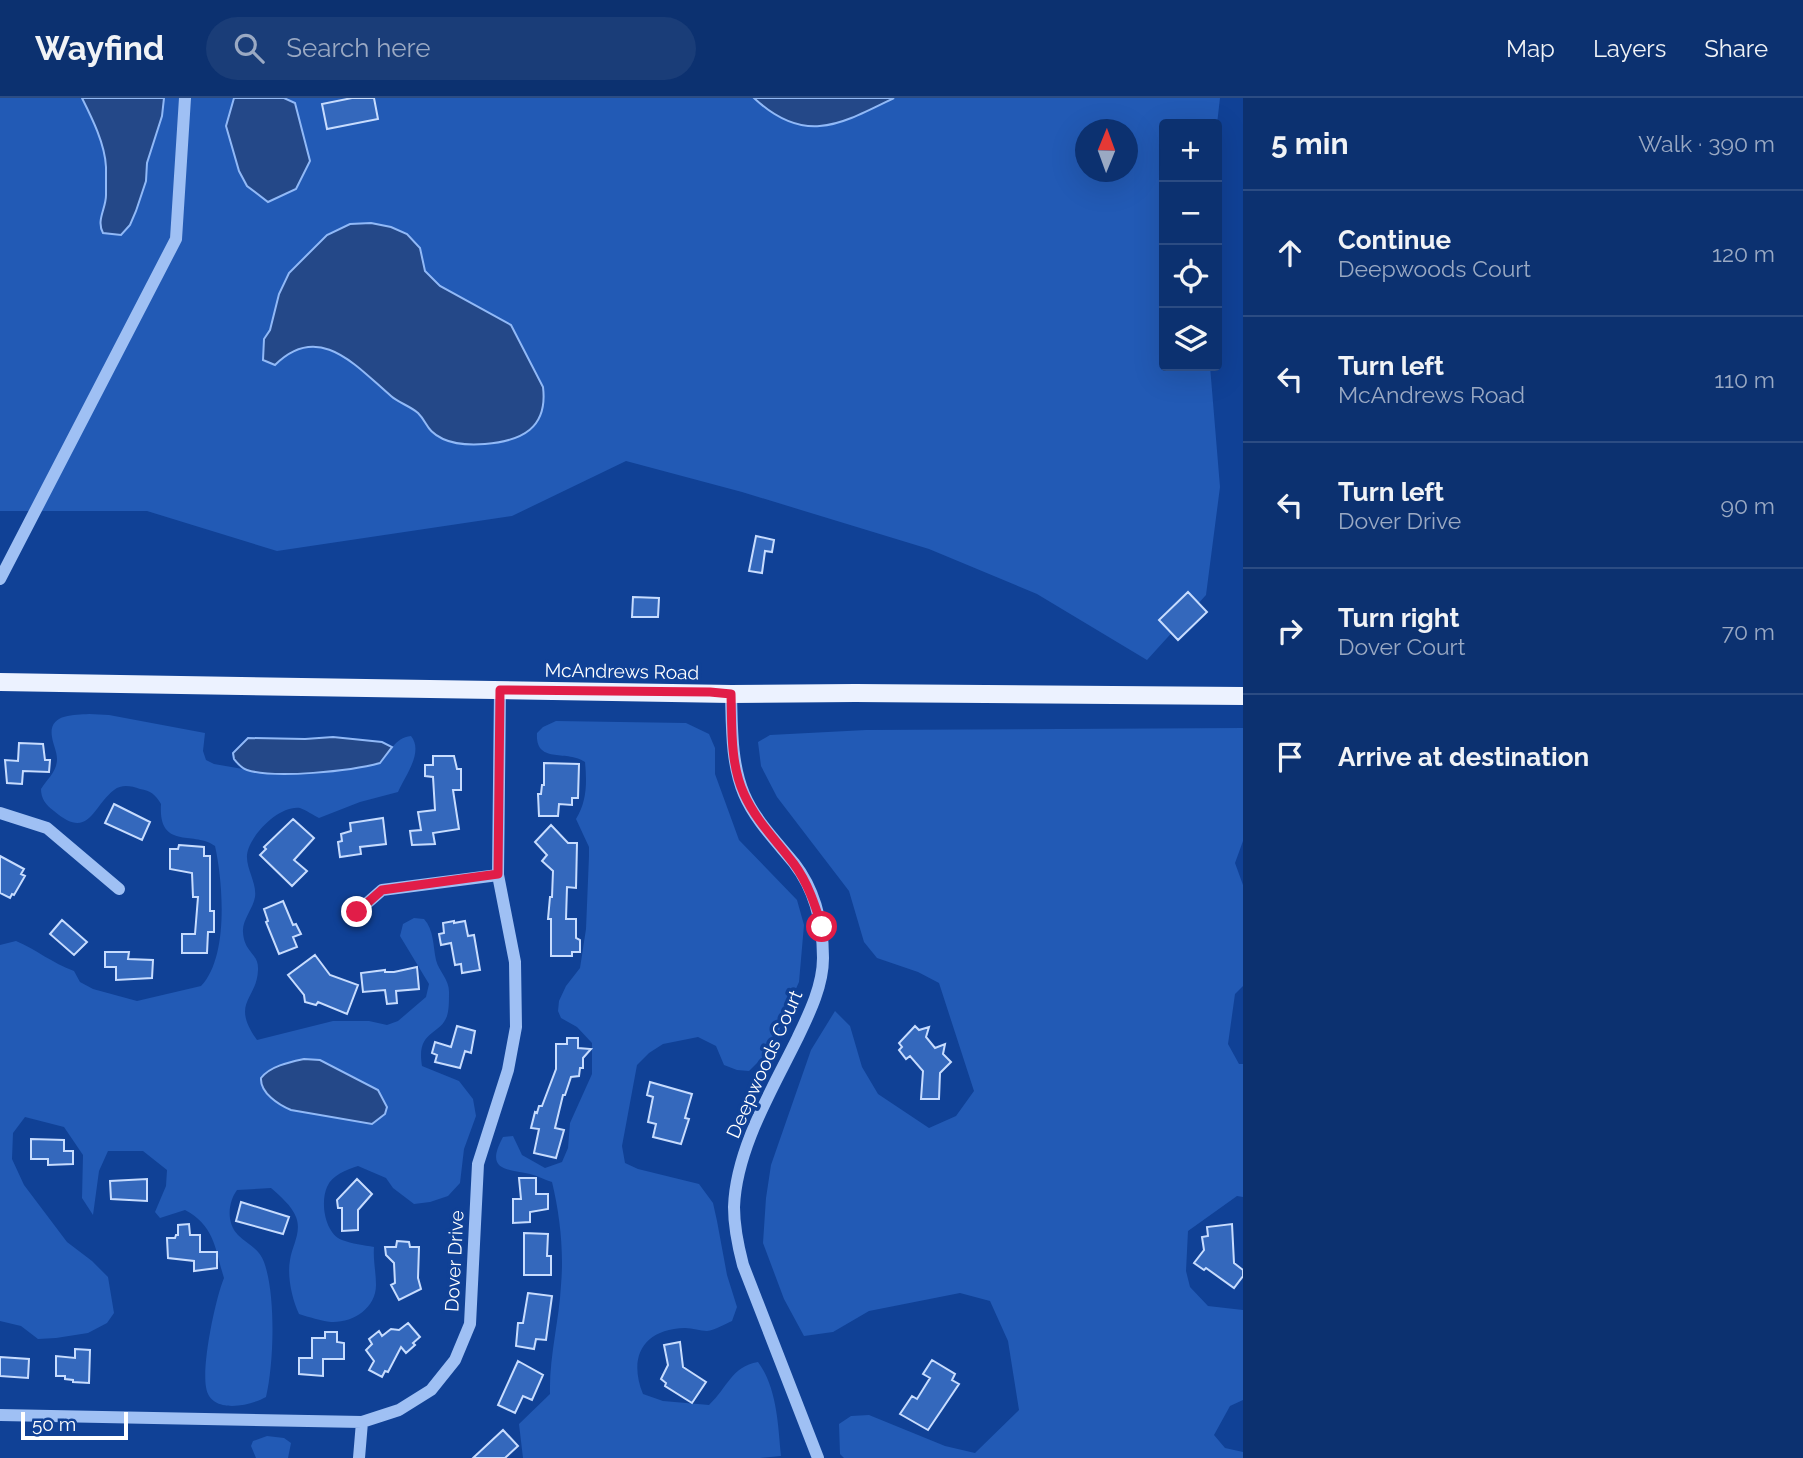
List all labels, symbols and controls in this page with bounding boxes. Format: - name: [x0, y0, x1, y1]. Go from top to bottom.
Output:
- search box: [206, 17, 696, 80]
- text: Wayfind: [35, 29, 164, 68]
- icon: search: [230, 29, 268, 67]
- text: Search here: [286, 33, 431, 63]
- text: Map: [1506, 34, 1555, 63]
- text: Layers: [1593, 34, 1666, 63]
- text: Share: [1704, 34, 1768, 63]
- north arrow: [1075, 119, 1138, 182]
- map controls: [1159, 119, 1222, 371]
- button: +: [1159, 119, 1222, 182]
- text: 5 min: [1271, 126, 1349, 161]
- text: Walk · 390 m: [1638, 130, 1775, 157]
- button: −: [1159, 182, 1222, 245]
- text: Continue: [1338, 225, 1451, 255]
- icon: ahead: [1271, 234, 1309, 272]
- text: 120 m: [1712, 240, 1775, 267]
- button: locate: [1159, 245, 1222, 308]
- text: Deepwoods Court: [1338, 255, 1531, 282]
- button: layers: [1159, 308, 1222, 371]
- text: Turn left: [1338, 351, 1444, 381]
- icon: left: [1271, 360, 1309, 398]
- text: 110 m: [1714, 366, 1775, 393]
- text: McAndrews Road: [1338, 381, 1525, 408]
- text: Turn left: [1338, 477, 1444, 507]
- icon: left: [1271, 486, 1309, 524]
- text: 90 m: [1720, 492, 1775, 519]
- text: Dover Drive: [1338, 507, 1461, 534]
- text: Turn right: [1338, 603, 1459, 633]
- icon: right: [1271, 612, 1309, 650]
- text: 70 m: [1722, 618, 1775, 645]
- text: Dover Court: [1338, 633, 1465, 660]
- street label: McAndrews Road: [545, 659, 699, 683]
- icon: arrive: [1271, 738, 1309, 776]
- text: Arrive at destination: [1338, 742, 1589, 772]
- route end: [341, 896, 372, 927]
- route start: [806, 911, 837, 942]
- street label: Deepwoods Court: [722, 986, 807, 1141]
- street label: Dover Drive: [440, 1210, 468, 1312]
- scale bar: [21, 1409, 128, 1441]
- text: 50 m: [32, 1413, 76, 1435]

